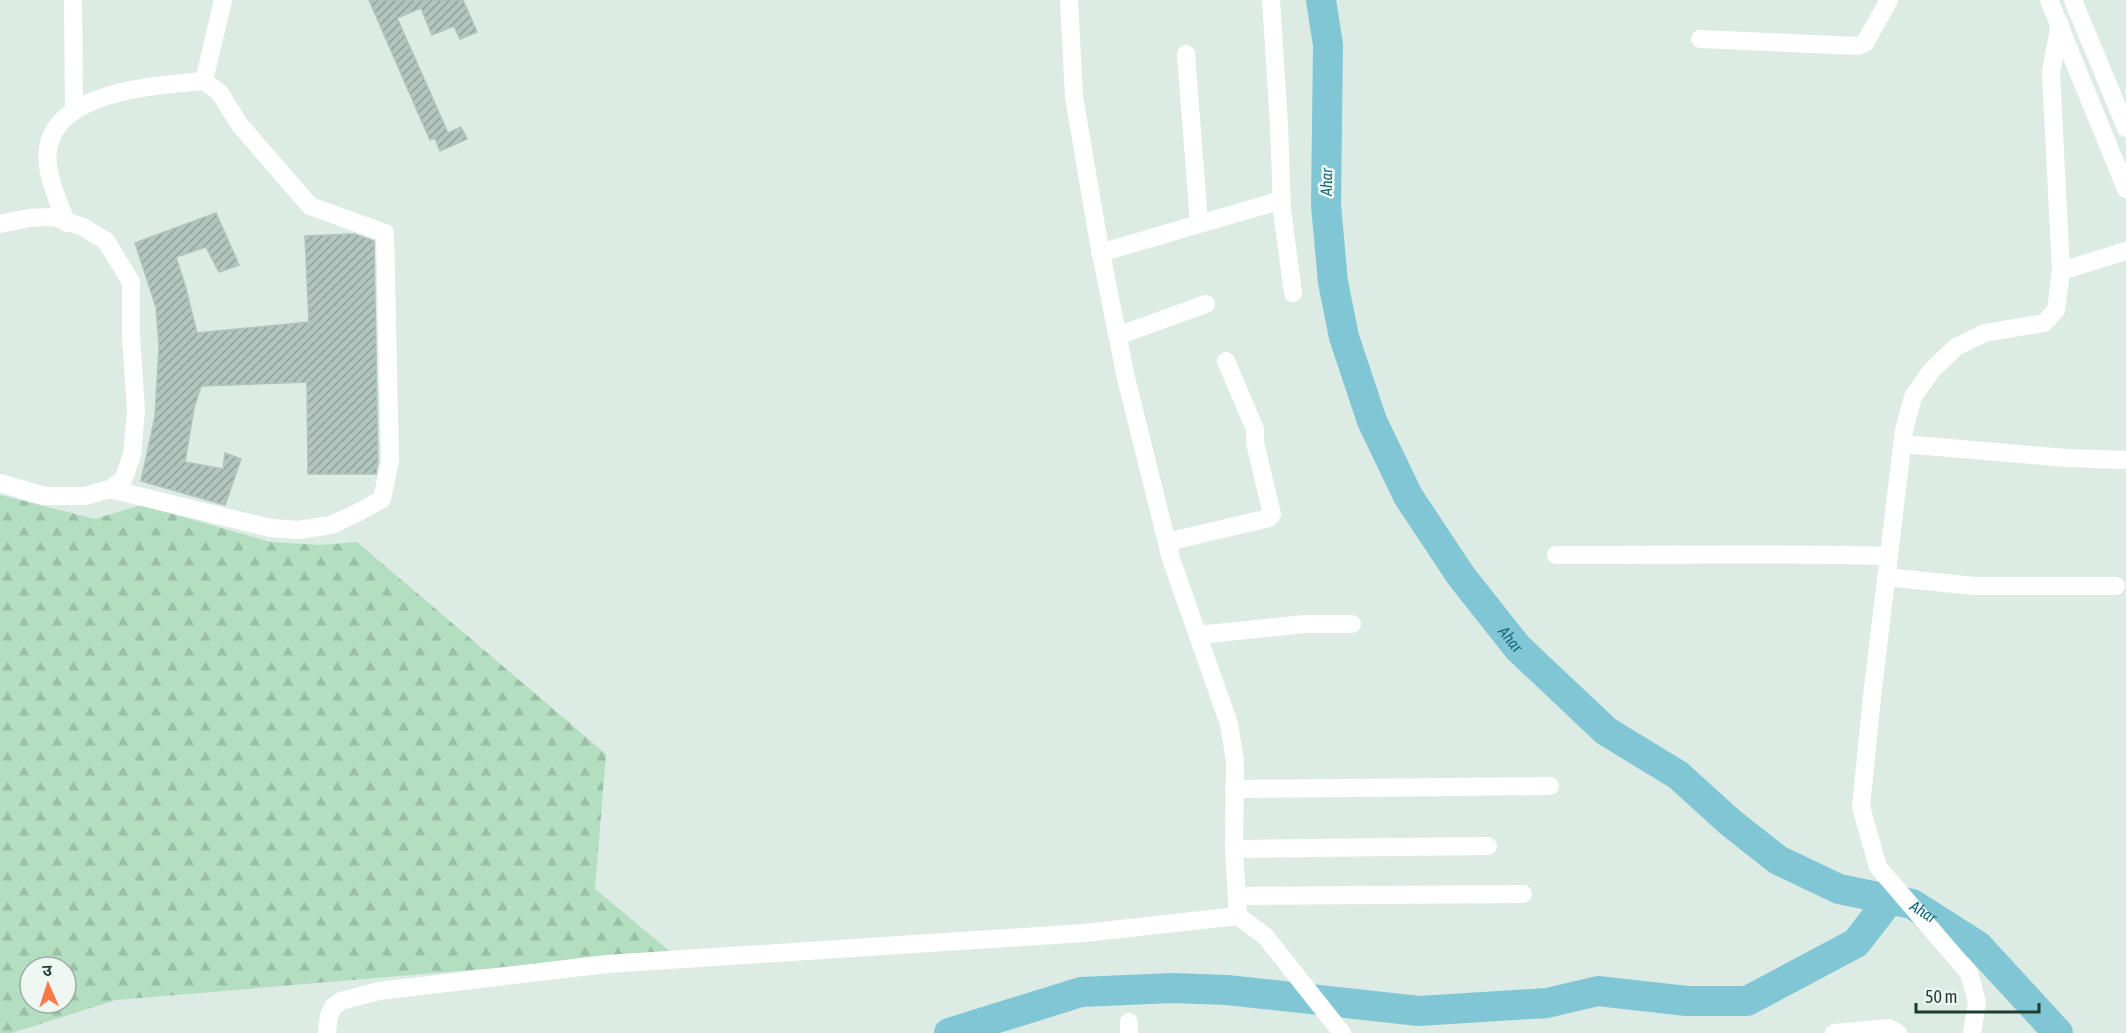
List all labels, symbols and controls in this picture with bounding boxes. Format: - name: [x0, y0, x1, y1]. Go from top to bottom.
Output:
- water label: Ahar: [1317, 167, 1335, 197]
- water label: Ahar: [1495, 622, 1527, 657]
- water label: Ahar: [1906, 896, 1941, 927]
- north arrow: [18, 955, 78, 1015]
- text: उ: [42, 961, 53, 979]
- scale bar: [1916, 976, 2039, 1014]
- text: 50 m: [1925, 986, 1957, 1007]

